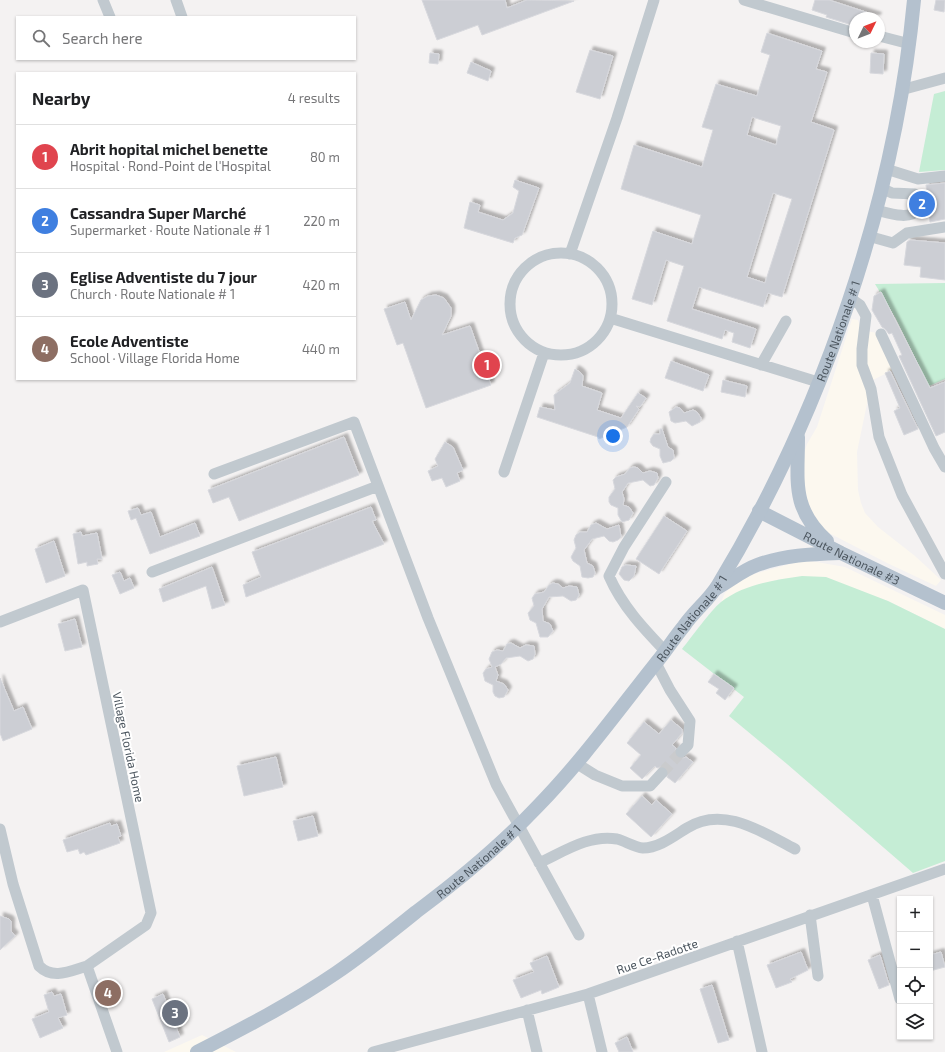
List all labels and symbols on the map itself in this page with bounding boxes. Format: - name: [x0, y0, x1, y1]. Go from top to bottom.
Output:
- north arrow: [849, 12, 885, 48]
- pin: 2: [909, 189, 935, 219]
- street label: Route Nationale # 1: [813, 279, 862, 383]
- pin: 1: [474, 350, 500, 380]
- your location: [603, 426, 623, 446]
- street label: Route Nationale #3: [801, 528, 902, 587]
- street label: Route Nationale # 1: [653, 572, 729, 664]
- street label: Village Florida Home: [110, 691, 148, 803]
- street label: Route Nationale # 1: [433, 821, 523, 901]
- street label: Rue Ce-Radotte: [614, 935, 700, 977]
- pin: 4: [95, 978, 121, 1008]
- pin: 3: [162, 998, 188, 1028]

